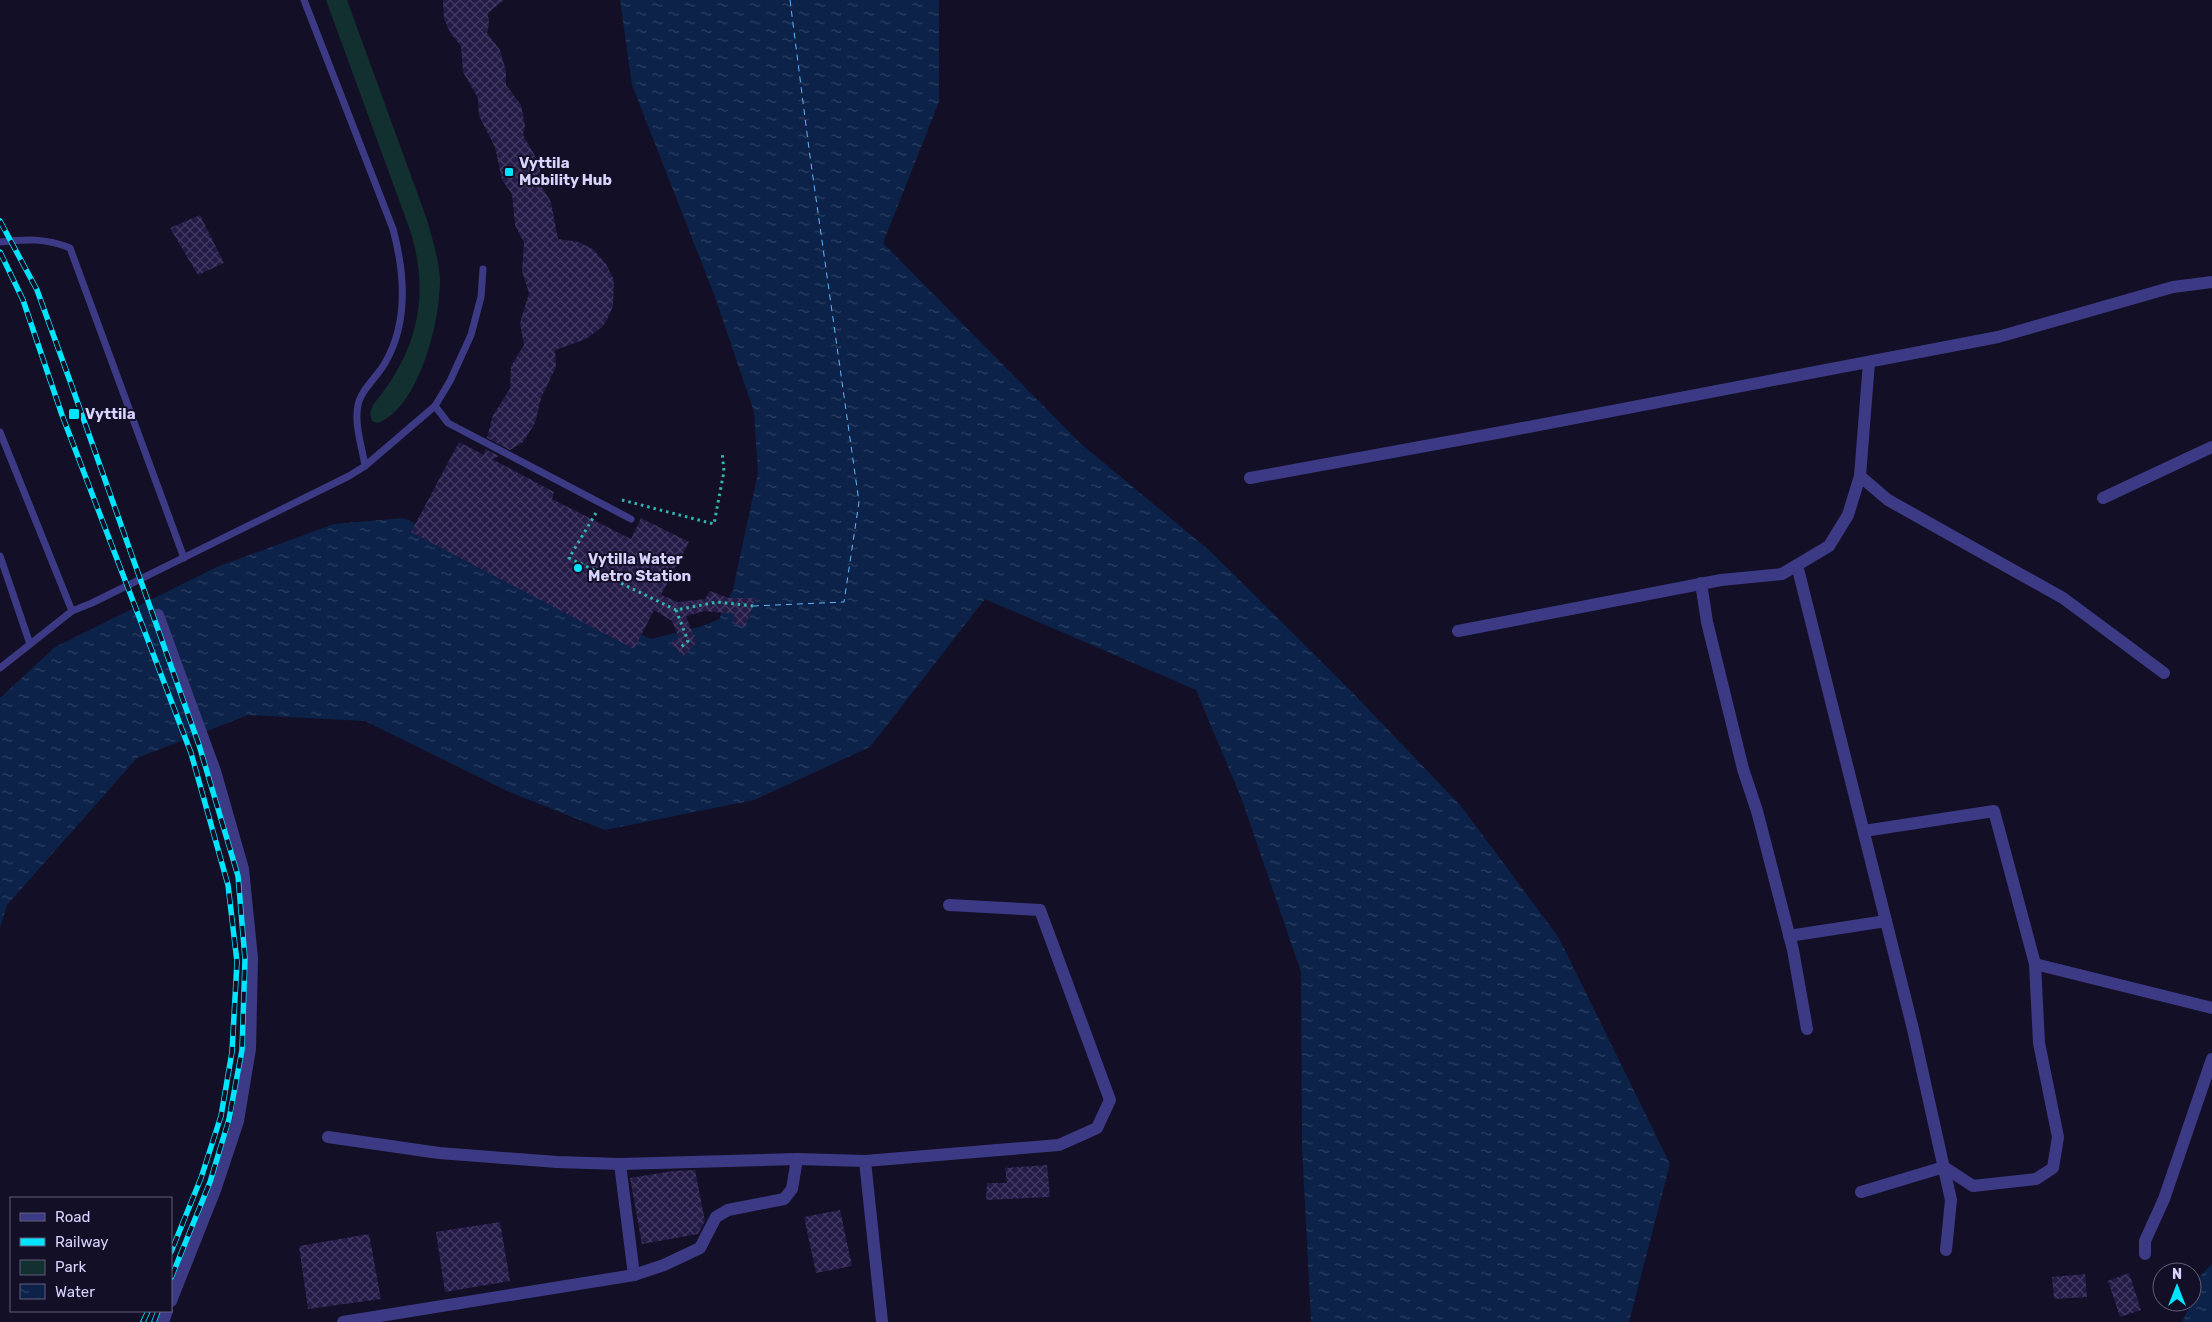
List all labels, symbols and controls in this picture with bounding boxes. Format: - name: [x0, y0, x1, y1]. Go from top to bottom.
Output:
- place label: Vyttila Mobility Hub: [519, 154, 612, 189]
- marker: Vyttila Mobility Hub: [503, 166, 515, 178]
- place label: Vyttila: [85, 405, 136, 423]
- marker: Vyttila: [67, 407, 81, 421]
- place label: Vytilla Water Metro Station: [588, 550, 691, 585]
- marker: Vytilla Water Metro Station: [572, 562, 584, 574]
- legend: [10, 1197, 172, 1312]
- text: Road: [55, 1208, 91, 1226]
- text: Railway: [55, 1233, 109, 1251]
- text: Park: [55, 1258, 86, 1276]
- north arrow: [2152, 1262, 2202, 1312]
- text: N: [2172, 1266, 2182, 1283]
- text: Water: [55, 1283, 95, 1301]

